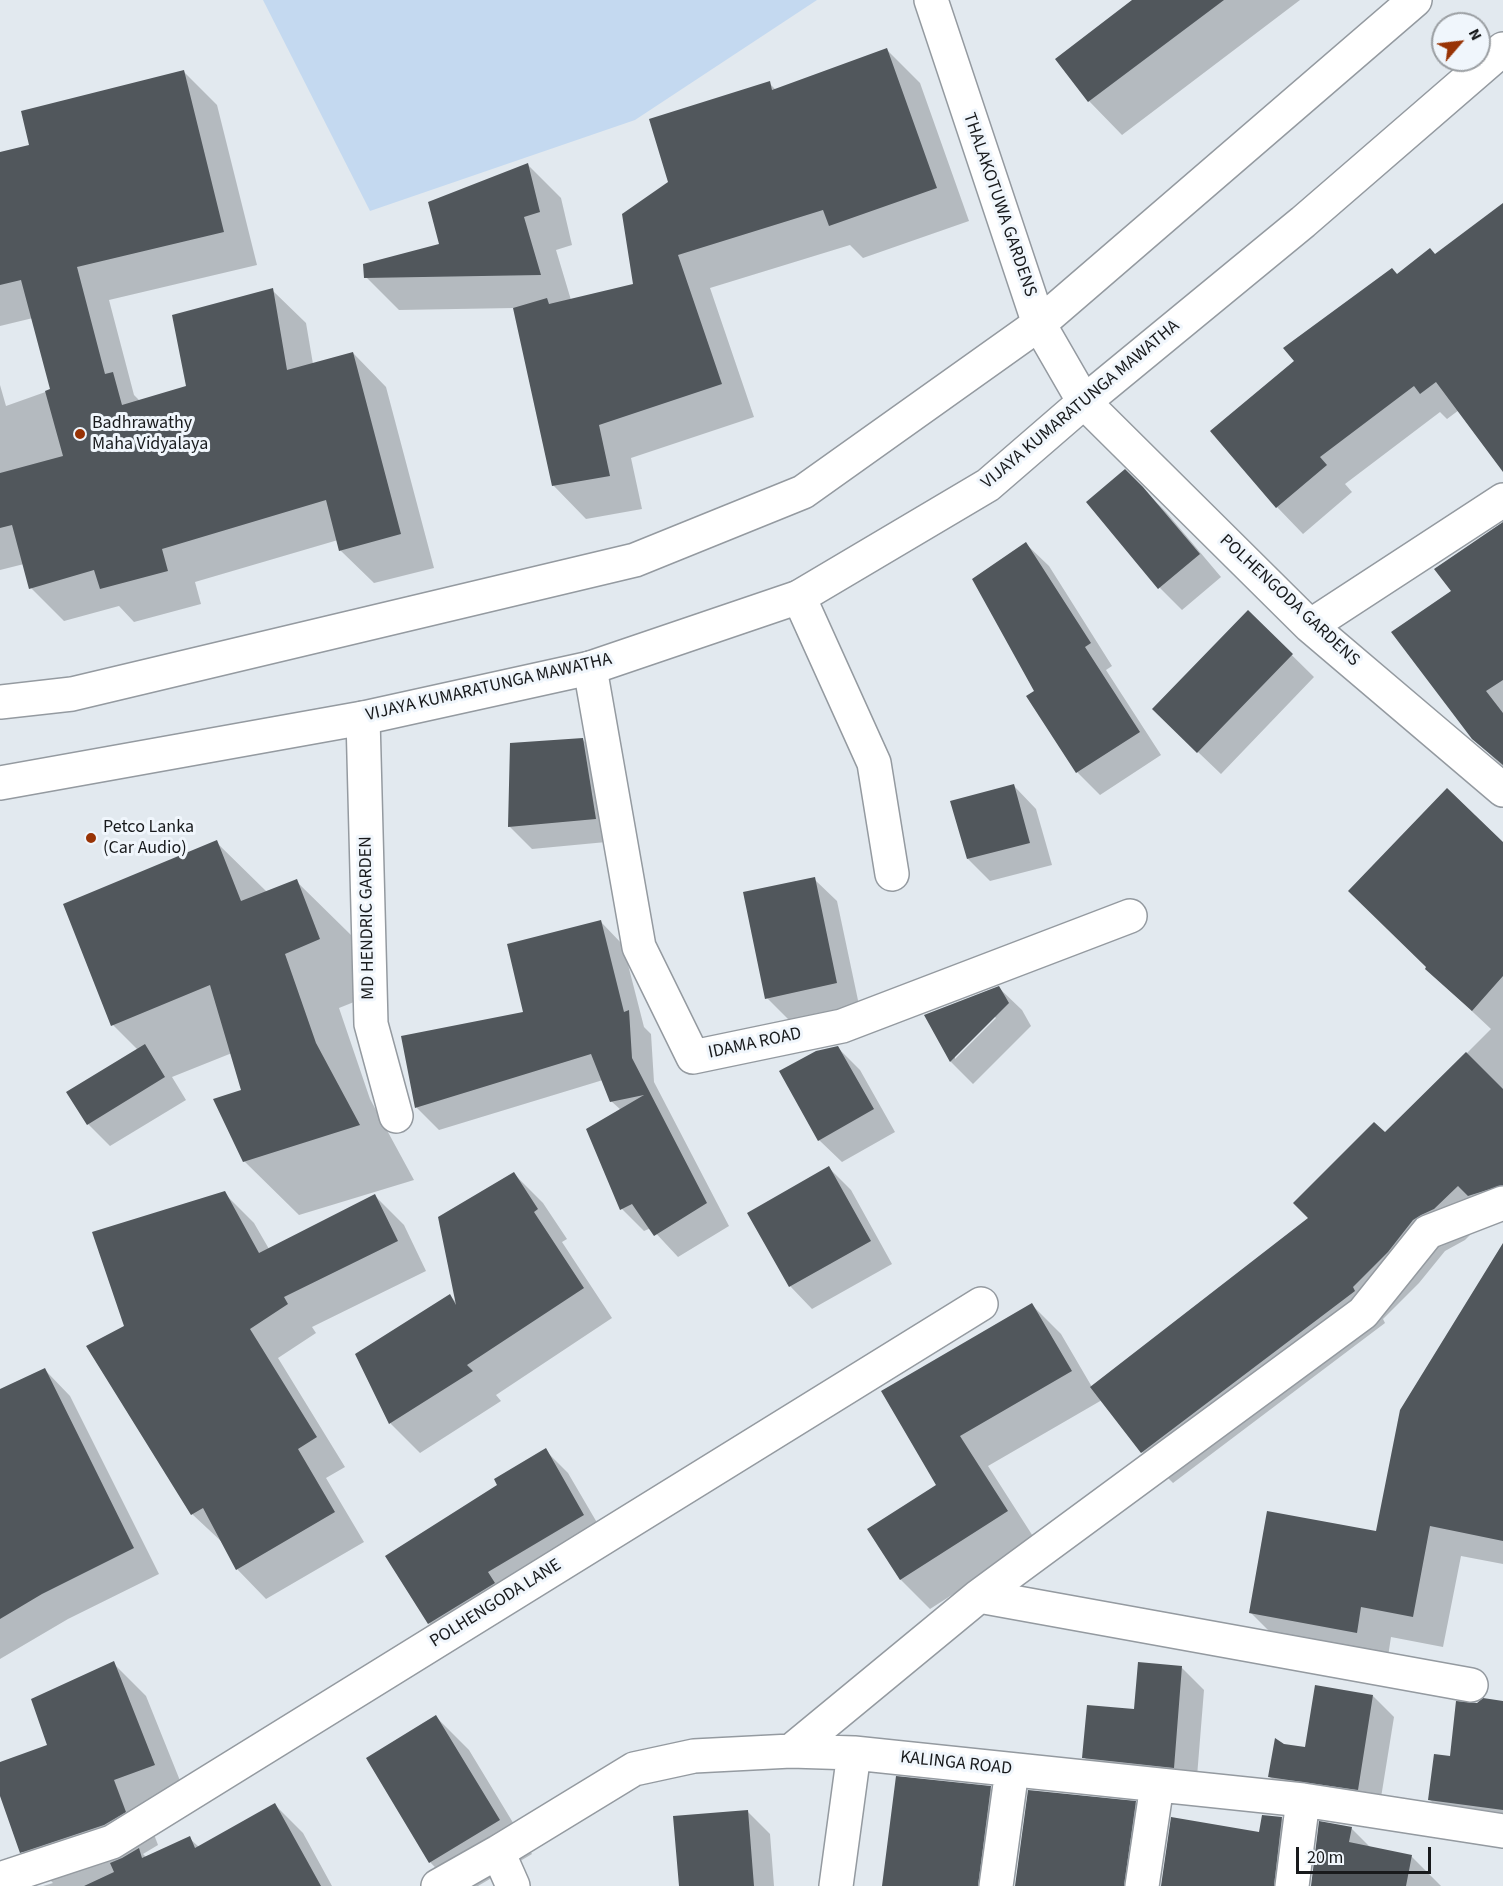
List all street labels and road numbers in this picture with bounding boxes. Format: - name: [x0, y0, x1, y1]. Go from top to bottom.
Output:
- street label: THALAKOTUWA GARDENS: [957, 110, 1041, 300]
- street label: VIJAYA KUMARATUNGA MAWATHA: [978, 316, 1184, 494]
- street label: POLHENGODA GARDENS: [1214, 530, 1364, 672]
- street label: VIJAYA KUMARATUNGA MAWATHA: [364, 649, 614, 727]
- street label: MD HENDRIC GARDEN: [356, 836, 380, 1000]
- street label: IDAMA ROAD: [706, 1024, 804, 1064]
- street label: POLHENGODA LANE: [426, 1555, 566, 1653]
- street label: KALINGA ROAD: [899, 1747, 1013, 1781]

